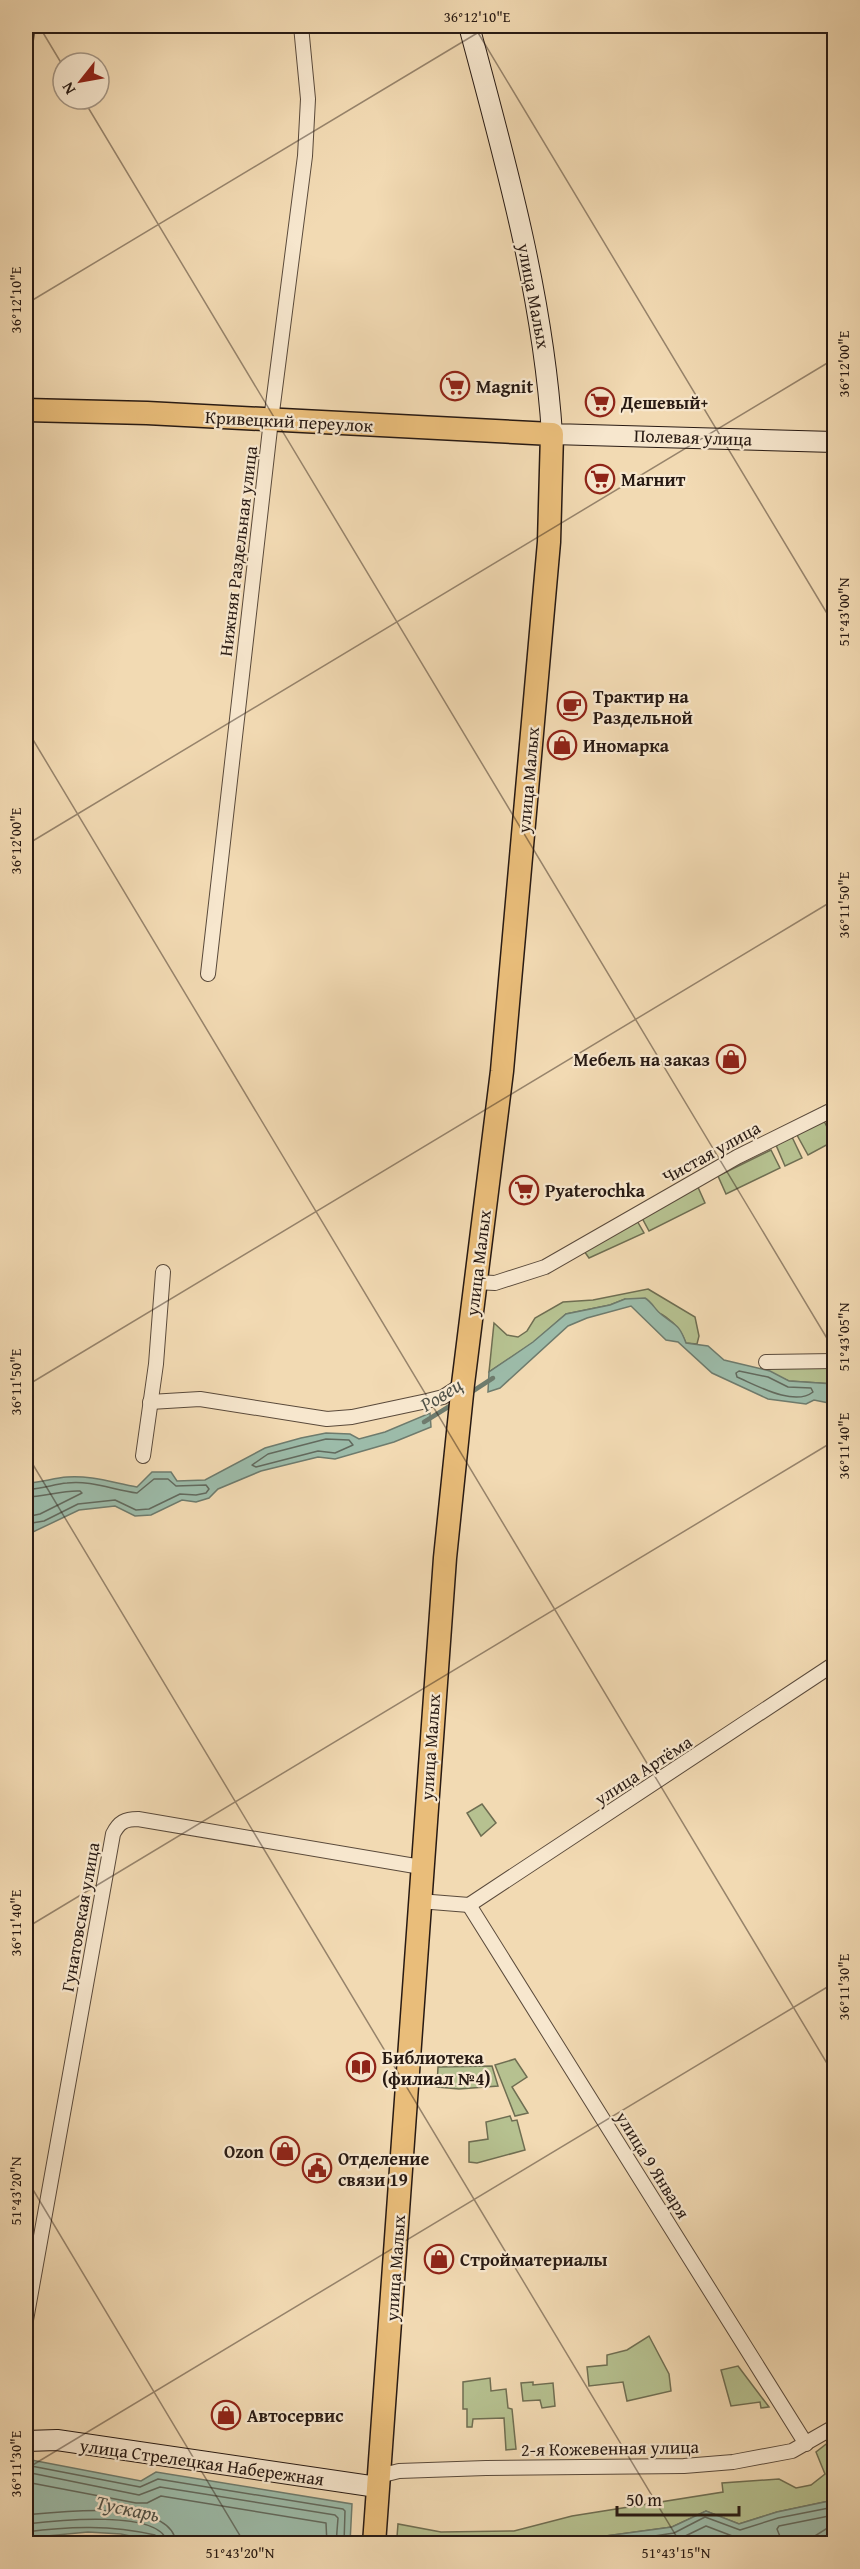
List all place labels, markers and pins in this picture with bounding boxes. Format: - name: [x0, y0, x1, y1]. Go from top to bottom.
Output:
- supermarket icon: Magnit: [439, 370, 471, 402]
- place label: Magnit: [476, 373, 533, 400]
- supermarket icon: Дешевый+: [584, 386, 616, 418]
- place label: Дешевый+: [620, 389, 709, 416]
- supermarket icon: Магнит: [584, 463, 616, 495]
- place label: Магнит: [621, 466, 686, 493]
- place label: Трактир на Раздельной: [593, 683, 693, 731]
- cafe icon: Трактир на Раздельной: [556, 690, 588, 722]
- shop icon: Иномарка: [546, 729, 578, 761]
- place label: Иномарка: [583, 732, 670, 759]
- shop icon: Мебель на заказ: [715, 1043, 747, 1075]
- place label: Мебель на заказ: [574, 1046, 710, 1073]
- supermarket icon: Pyaterochka: [508, 1174, 540, 1206]
- place label: Pyaterochka: [545, 1177, 646, 1204]
- place label: Библиотека (филиал №4): [382, 2044, 491, 2092]
- library icon: Библиотека (филиал №4): [345, 2051, 377, 2083]
- shop icon: Ozon: [269, 2135, 301, 2167]
- place label: Ozon: [224, 2138, 264, 2165]
- place label: Отделение связи 19: [338, 2145, 430, 2193]
- public building icon: Отделение связи 19: [301, 2152, 333, 2184]
- shop icon: Стройматериалы: [423, 2243, 455, 2275]
- place label: Стройматериалы: [460, 2246, 607, 2273]
- shop icon: Автосервис: [210, 2399, 242, 2431]
- place label: Автосервис: [247, 2402, 344, 2429]

